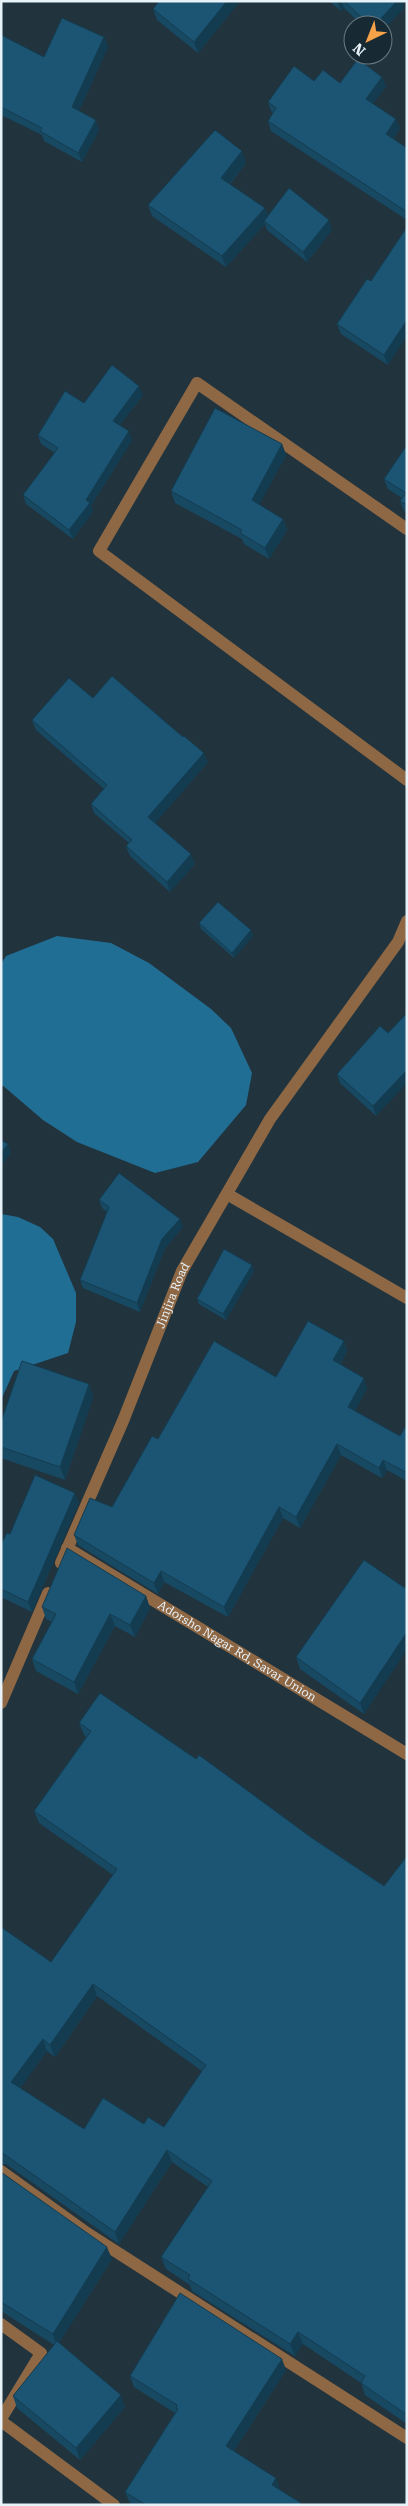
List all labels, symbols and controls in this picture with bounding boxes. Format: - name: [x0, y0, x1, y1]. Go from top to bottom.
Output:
- north arrow: [343, 15, 393, 65]
- text: N: [350, 40, 369, 59]
- street label: Jinjira Road: [153, 1260, 193, 1330]
- street label: Adorsho Nagar Rd, Savar Union: [155, 1598, 319, 1705]

